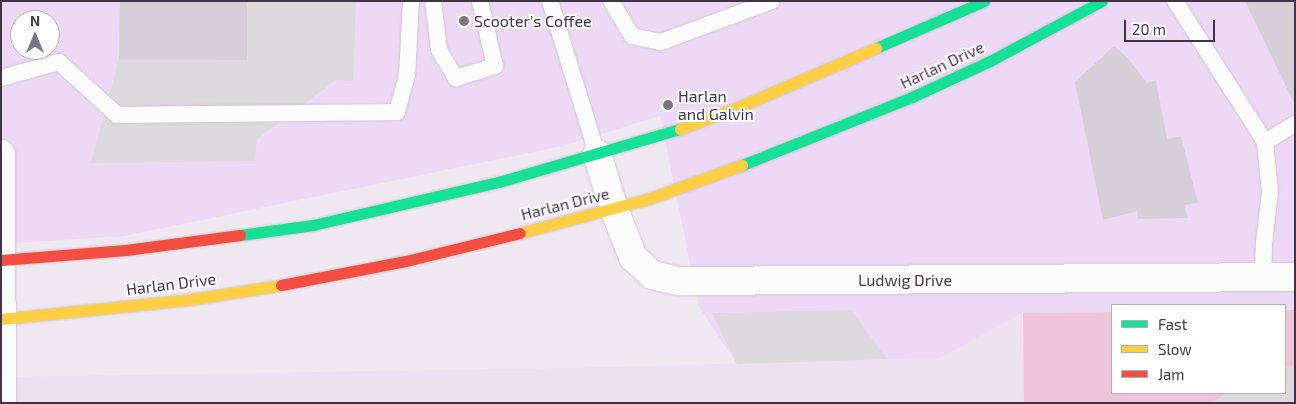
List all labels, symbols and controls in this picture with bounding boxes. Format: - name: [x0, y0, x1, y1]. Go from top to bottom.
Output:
- north arrow: [10, 10, 60, 60]
- scale bar: [1126, 10, 1217, 42]
- place label: Scooter's Coffee: [474, 11, 592, 31]
- text: N: [30, 12, 40, 29]
- marker: Scooter's Coffee: [458, 15, 470, 27]
- text: 20 m: [1132, 20, 1166, 38]
- street label: Harlan Drive: [897, 37, 987, 93]
- place label: Harlan and Galvin: [678, 86, 754, 124]
- marker: Harlan and Galvin: [662, 99, 674, 111]
- street label: Harlan Drive: [519, 184, 611, 224]
- street label: Harlan Drive: [125, 269, 217, 299]
- street label: Ludwig Drive: [858, 270, 952, 290]
- legend: [1111, 304, 1286, 394]
- text: Fast: [1158, 315, 1187, 333]
- text: Slow: [1158, 340, 1192, 358]
- text: Jam: [1158, 365, 1184, 383]

